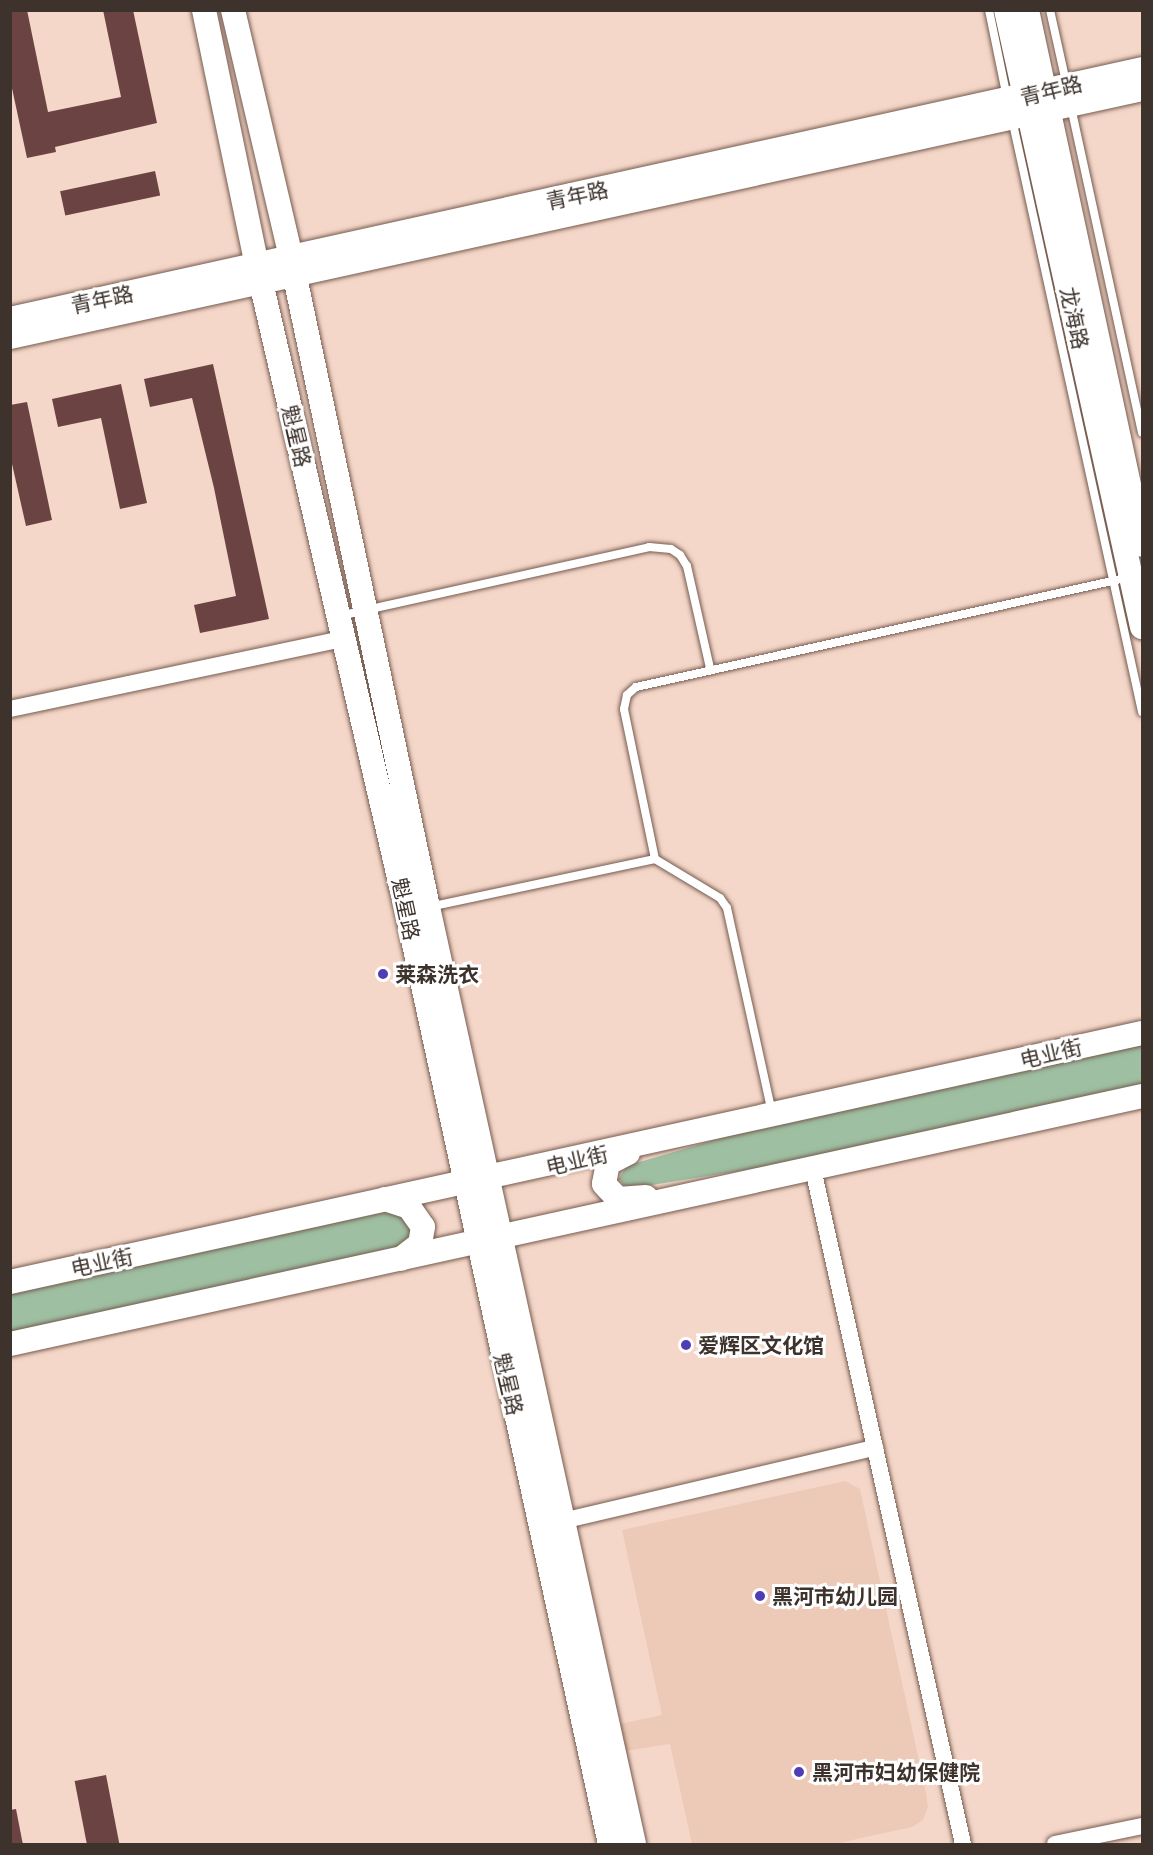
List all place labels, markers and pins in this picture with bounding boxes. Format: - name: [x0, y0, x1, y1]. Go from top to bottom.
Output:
- place label: 莱森洗衣: [395, 961, 479, 987]
- marker: 莱森洗衣: [376, 967, 390, 981]
- place label: 爱辉区文化馆: [698, 1332, 824, 1358]
- marker: 爱辉区文化馆: [679, 1338, 693, 1352]
- place label: 黑河市幼儿园: [772, 1583, 898, 1609]
- marker: 黑河市幼儿园: [753, 1589, 767, 1603]
- place label: 黑河市妇幼保健院: [812, 1759, 980, 1785]
- marker: 黑河市妇幼保健院: [790, 1763, 808, 1781]

